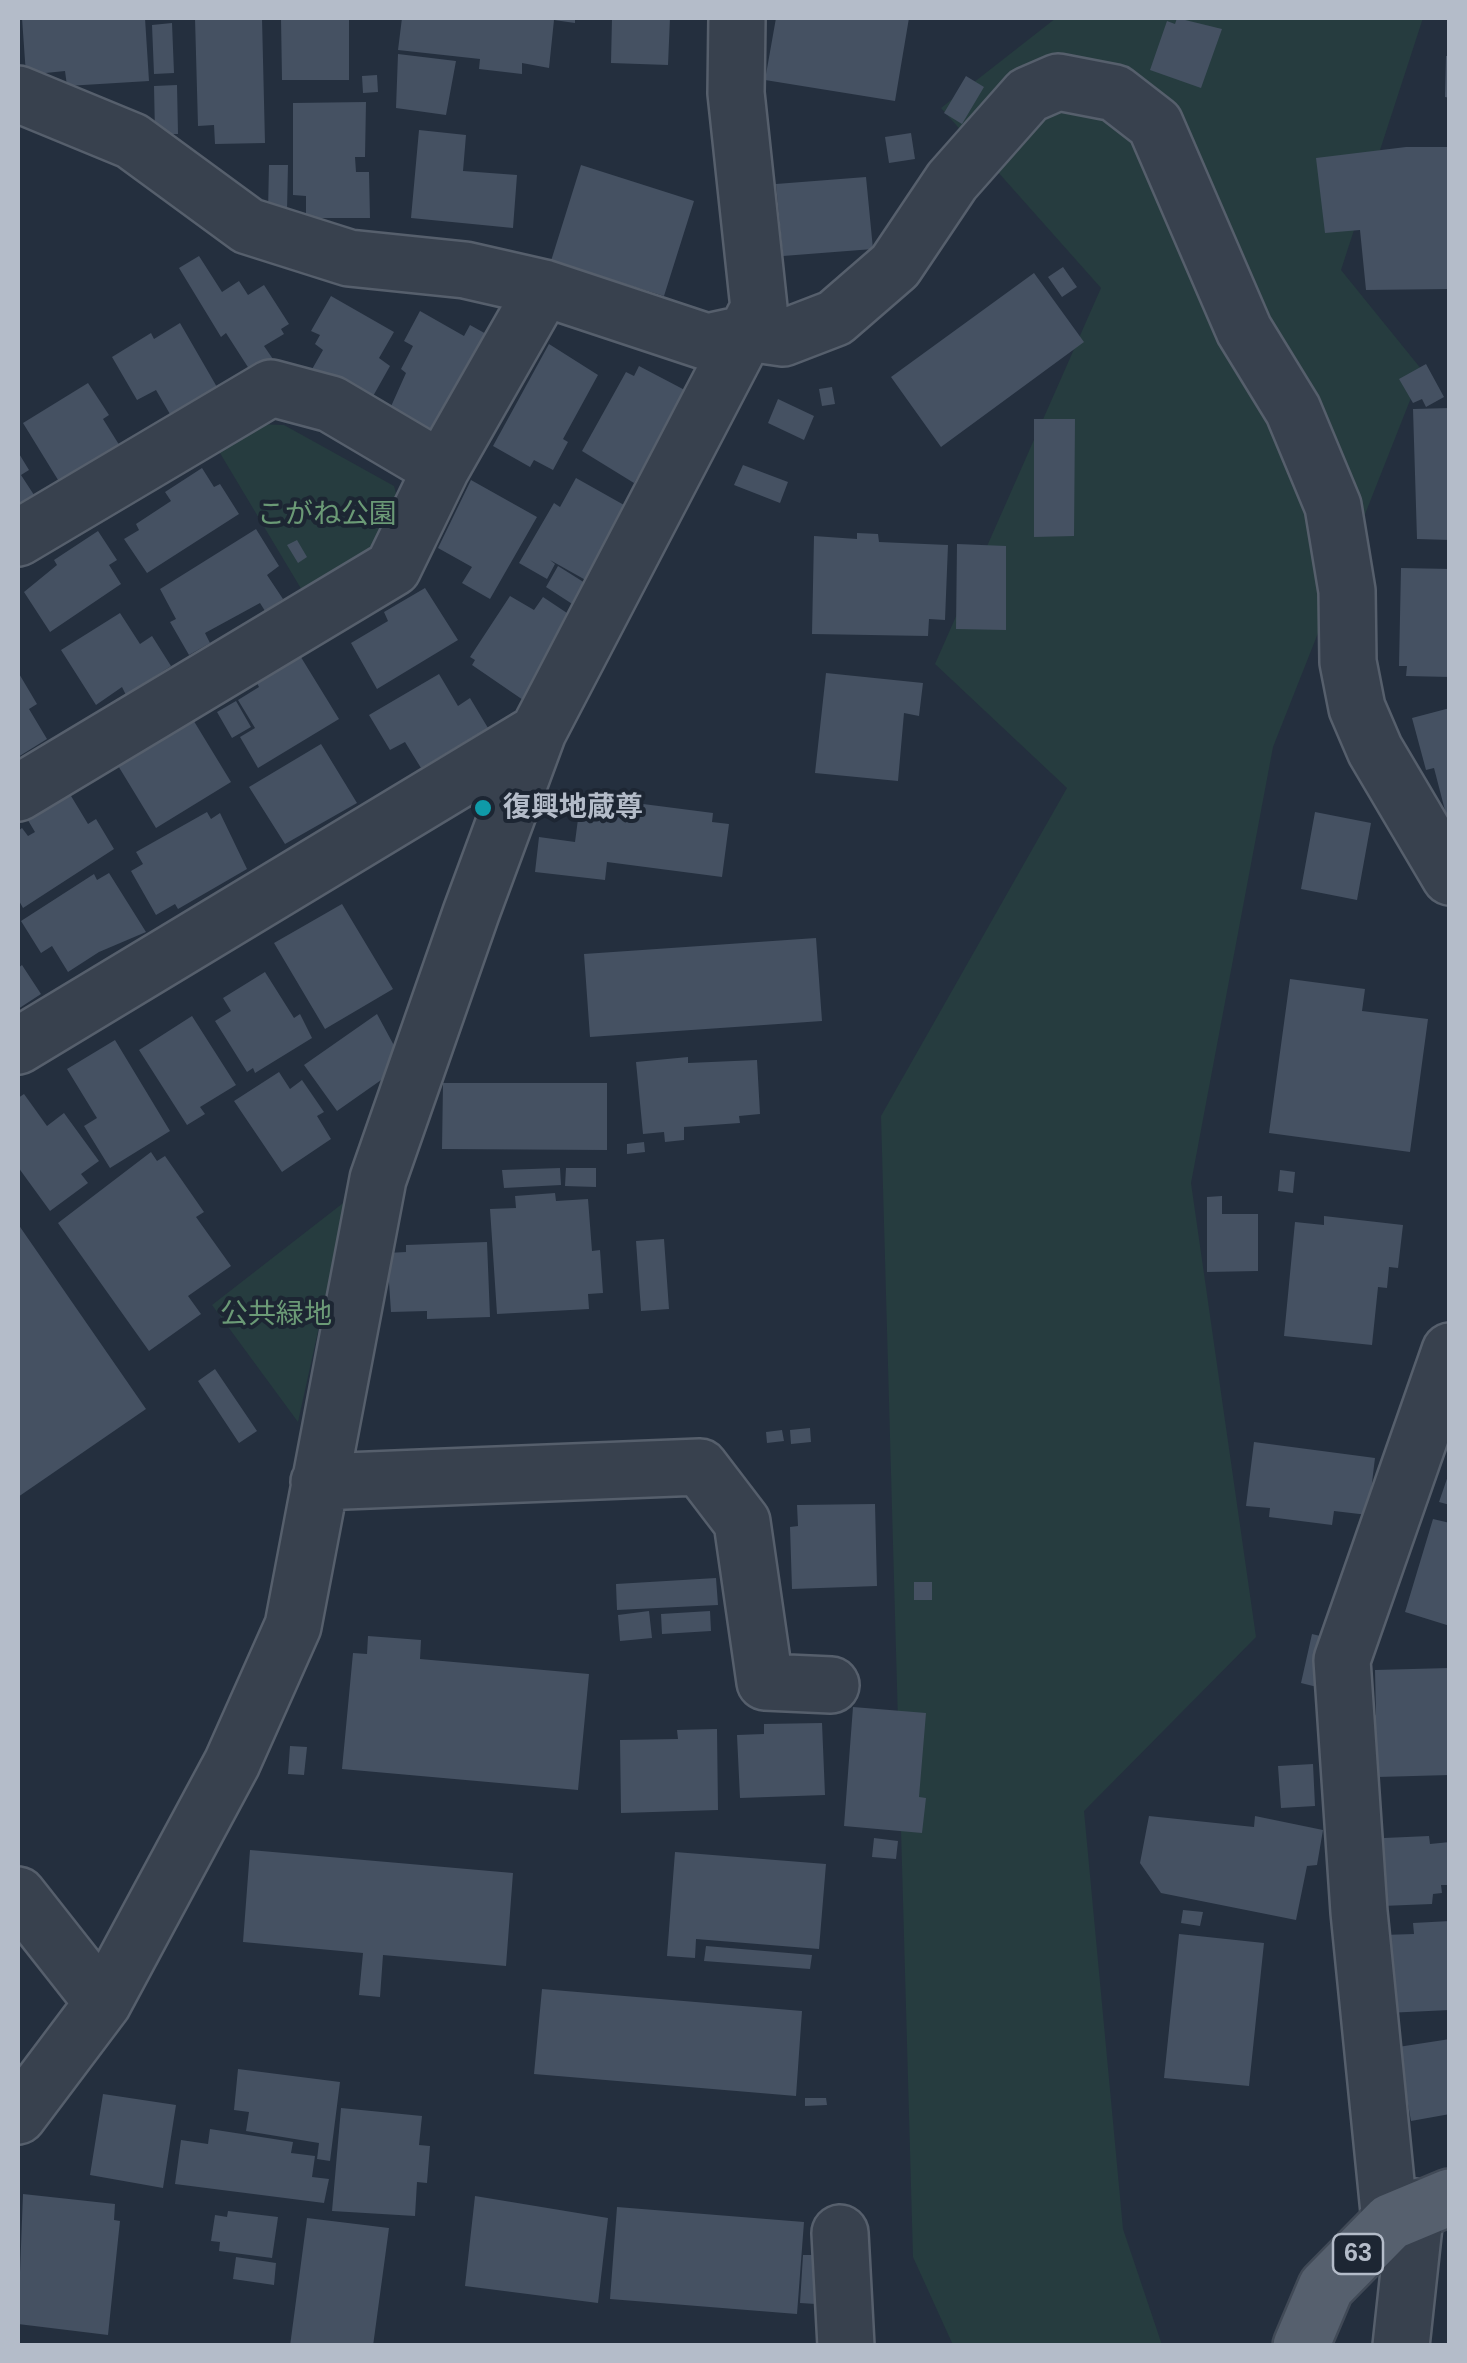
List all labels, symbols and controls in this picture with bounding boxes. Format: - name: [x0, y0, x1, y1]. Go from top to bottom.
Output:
- park label: こがね公園: [257, 498, 397, 532]
- place label: 復興地蔵尊: [503, 791, 643, 825]
- marker: 復興地蔵尊: [472, 797, 494, 819]
- park label: 公共緑地: [220, 1298, 332, 1332]
- road number: 63: [1333, 2234, 1383, 2274]

